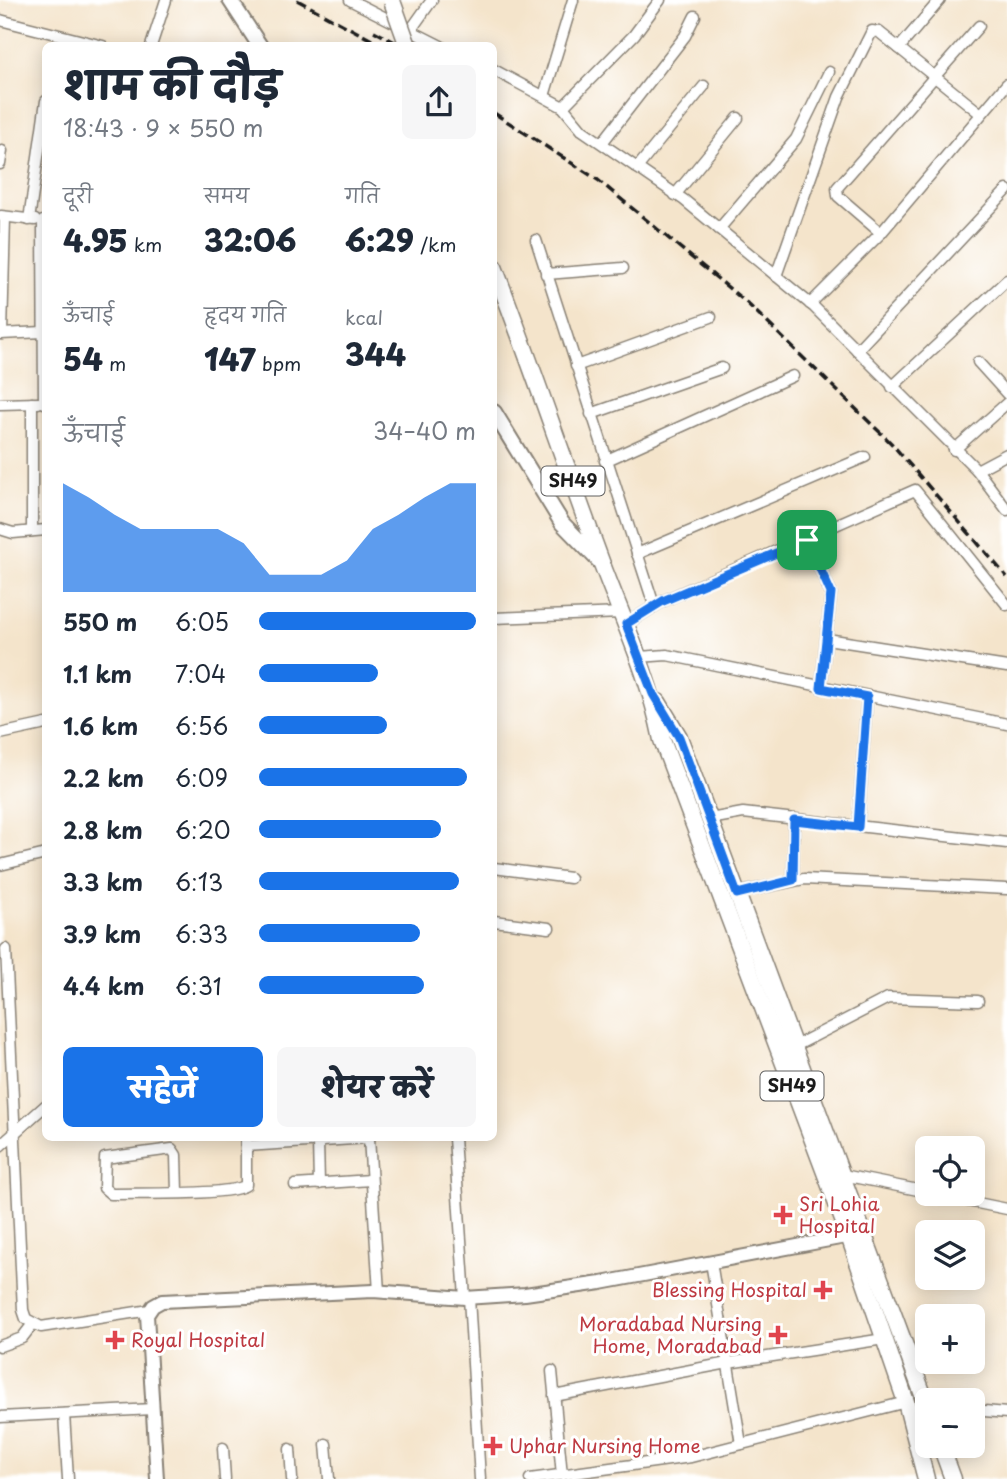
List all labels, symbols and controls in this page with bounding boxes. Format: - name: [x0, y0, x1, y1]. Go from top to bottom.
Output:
- text: शाम की दौड़: [63, 55, 280, 112]
- button: share: [402, 65, 476, 139]
- text: 18:43 · 9 × 550 m: [63, 110, 263, 145]
- text: दूरी: [63, 181, 93, 209]
- text: समय: [204, 181, 249, 209]
- text: गति: [345, 181, 380, 209]
- text: 4.95: [63, 217, 128, 262]
- text: 32:06: [204, 217, 296, 262]
- text: 6:29: [345, 217, 414, 262]
- text: km: [128, 230, 162, 258]
- text: /km: [414, 230, 457, 258]
- text: ऊँचाई: [63, 300, 114, 328]
- text: हृदय गति: [204, 300, 286, 328]
- text: kcal: [345, 303, 383, 331]
- text: 344: [345, 331, 406, 376]
- text: 54: [63, 336, 103, 381]
- text: 147: [204, 336, 256, 381]
- text: m: [103, 349, 126, 377]
- text: bpm: [256, 349, 301, 377]
- text: 34–40 m: [373, 413, 476, 448]
- text: ऊँचाई: [63, 415, 125, 450]
- road number: SH49: [542, 466, 604, 495]
- pin: [777, 510, 837, 570]
- icon: arrive: [788, 521, 826, 559]
- text: 550 m: [63, 604, 137, 639]
- text: 6:05: [175, 604, 229, 639]
- text: 1.1 km: [63, 656, 132, 691]
- text: 7:04: [175, 656, 226, 691]
- text: 1.6 km: [63, 708, 138, 743]
- text: 6:56: [175, 708, 228, 743]
- text: 2.2 km: [63, 760, 144, 795]
- text: 6:09: [175, 760, 228, 795]
- text: 2.8 km: [63, 812, 143, 847]
- text: 6:20: [175, 812, 231, 847]
- text: 3.3 km: [63, 864, 143, 899]
- text: 6:13: [175, 864, 223, 899]
- text: 3.9 km: [63, 916, 141, 951]
- text: 6:33: [175, 916, 228, 951]
- text: 4.4 km: [63, 968, 144, 1003]
- text: 6:31: [175, 968, 222, 1003]
- button: सहेजें: [63, 1047, 263, 1127]
- button: शेयर करें: [277, 1047, 476, 1127]
- road number: SH49: [760, 1072, 824, 1100]
- map controls: [915, 1136, 985, 1458]
- button: locate: [915, 1136, 985, 1206]
- place label: Sri Lohia Hospital: [799, 1189, 879, 1239]
- marker: Sri Lohia Hospital: [773, 1205, 793, 1225]
- button: layers: [915, 1220, 985, 1290]
- place label: Blessing Hospital: [652, 1275, 807, 1303]
- marker: Blessing Hospital: [813, 1280, 833, 1300]
- button: +: [915, 1304, 985, 1374]
- place label: Moradabad Nursing Home, Moradabad: [579, 1309, 762, 1359]
- place label: Royal Hospital: [131, 1325, 265, 1353]
- marker: Moradabad Nursing Home, Moradabad: [768, 1325, 788, 1345]
- marker: Royal Hospital: [105, 1330, 125, 1350]
- button: −: [915, 1388, 985, 1458]
- place label: Uphar Nursing Home: [509, 1431, 701, 1459]
- marker: Uphar Nursing Home: [483, 1436, 503, 1456]

